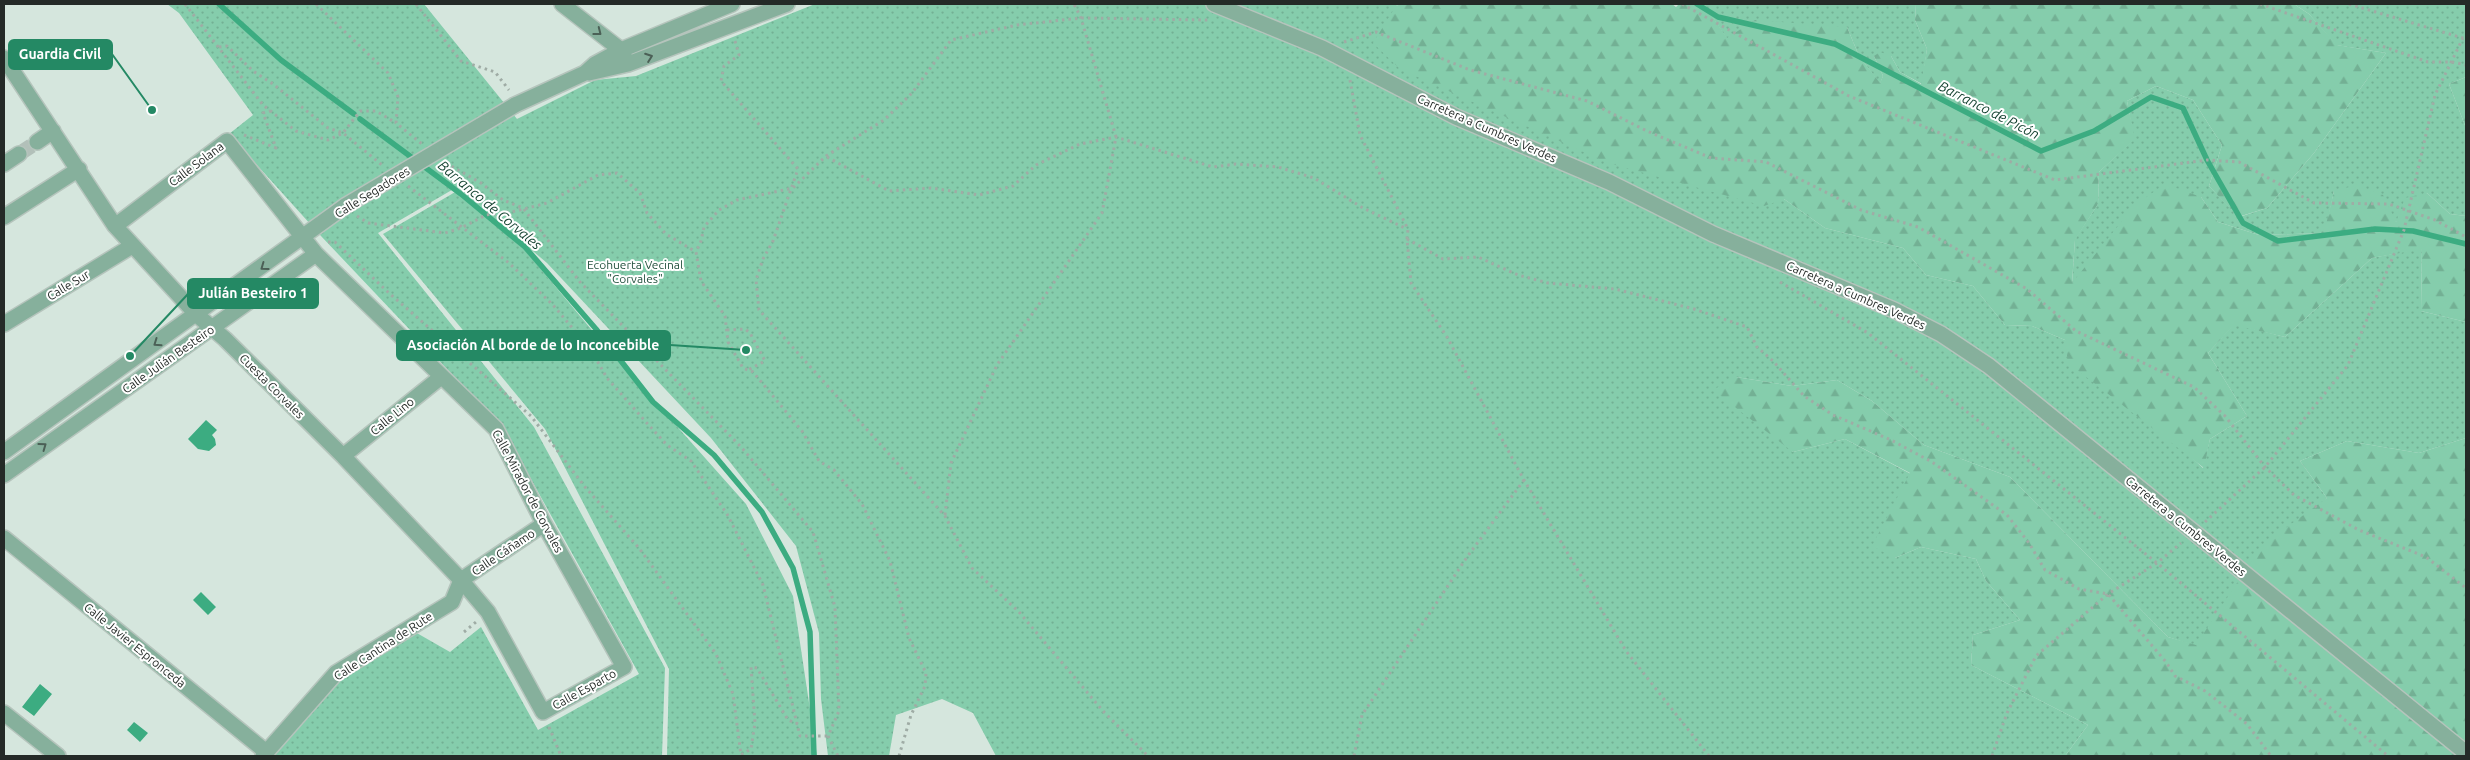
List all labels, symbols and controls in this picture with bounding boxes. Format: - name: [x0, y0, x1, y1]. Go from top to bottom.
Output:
- one-way arrow: [592, 26, 601, 35]
- callout: Guardia Civil: [9, 40, 112, 69]
- text: Guardia Civil: [19, 46, 101, 62]
- one-way arrow: [644, 53, 653, 63]
- water label: Barranco de Picón: [1936, 78, 2042, 142]
- street label: Carretera a Cumbres Verdes: [1416, 91, 1558, 165]
- street label: Calle Solana: [166, 139, 226, 189]
- water label: Barranco de Corvales: [435, 157, 545, 253]
- street label: Calle Segadores: [332, 164, 412, 220]
- park label: Ecohuerta Vecinal "Corvales": [587, 258, 683, 285]
- street label: Carretera a Cumbres Verdes: [1785, 258, 1927, 332]
- one-way arrow: [261, 261, 270, 269]
- street label: Calle Sur: [45, 267, 92, 303]
- callout: Julián Besteiro 1: [188, 279, 318, 308]
- text: Julián Besteiro 1: [198, 285, 308, 301]
- street label: Calle Julián Besteiro: [120, 322, 216, 396]
- callout: Asociación Al borde de lo Inconcebible: [397, 331, 670, 360]
- one-way arrow: [153, 337, 163, 346]
- text: Asociación Al borde de lo Inconcebible: [407, 337, 659, 353]
- street label: Cuesta Corvales: [237, 351, 307, 421]
- street label: Calle Lino: [368, 395, 416, 437]
- street label: Calle Mirador de Corvales: [490, 427, 566, 555]
- one-way arrow: [37, 444, 46, 452]
- street label: Carretera a Cumbres Verdes: [2123, 474, 2249, 578]
- street label: Calle Cáñamo: [469, 526, 537, 578]
- street label: Calle Javier Espronceda: [82, 600, 188, 690]
- street label: Calle Cantina de Rute: [331, 609, 435, 683]
- street label: Calle Esparto: [550, 666, 618, 712]

